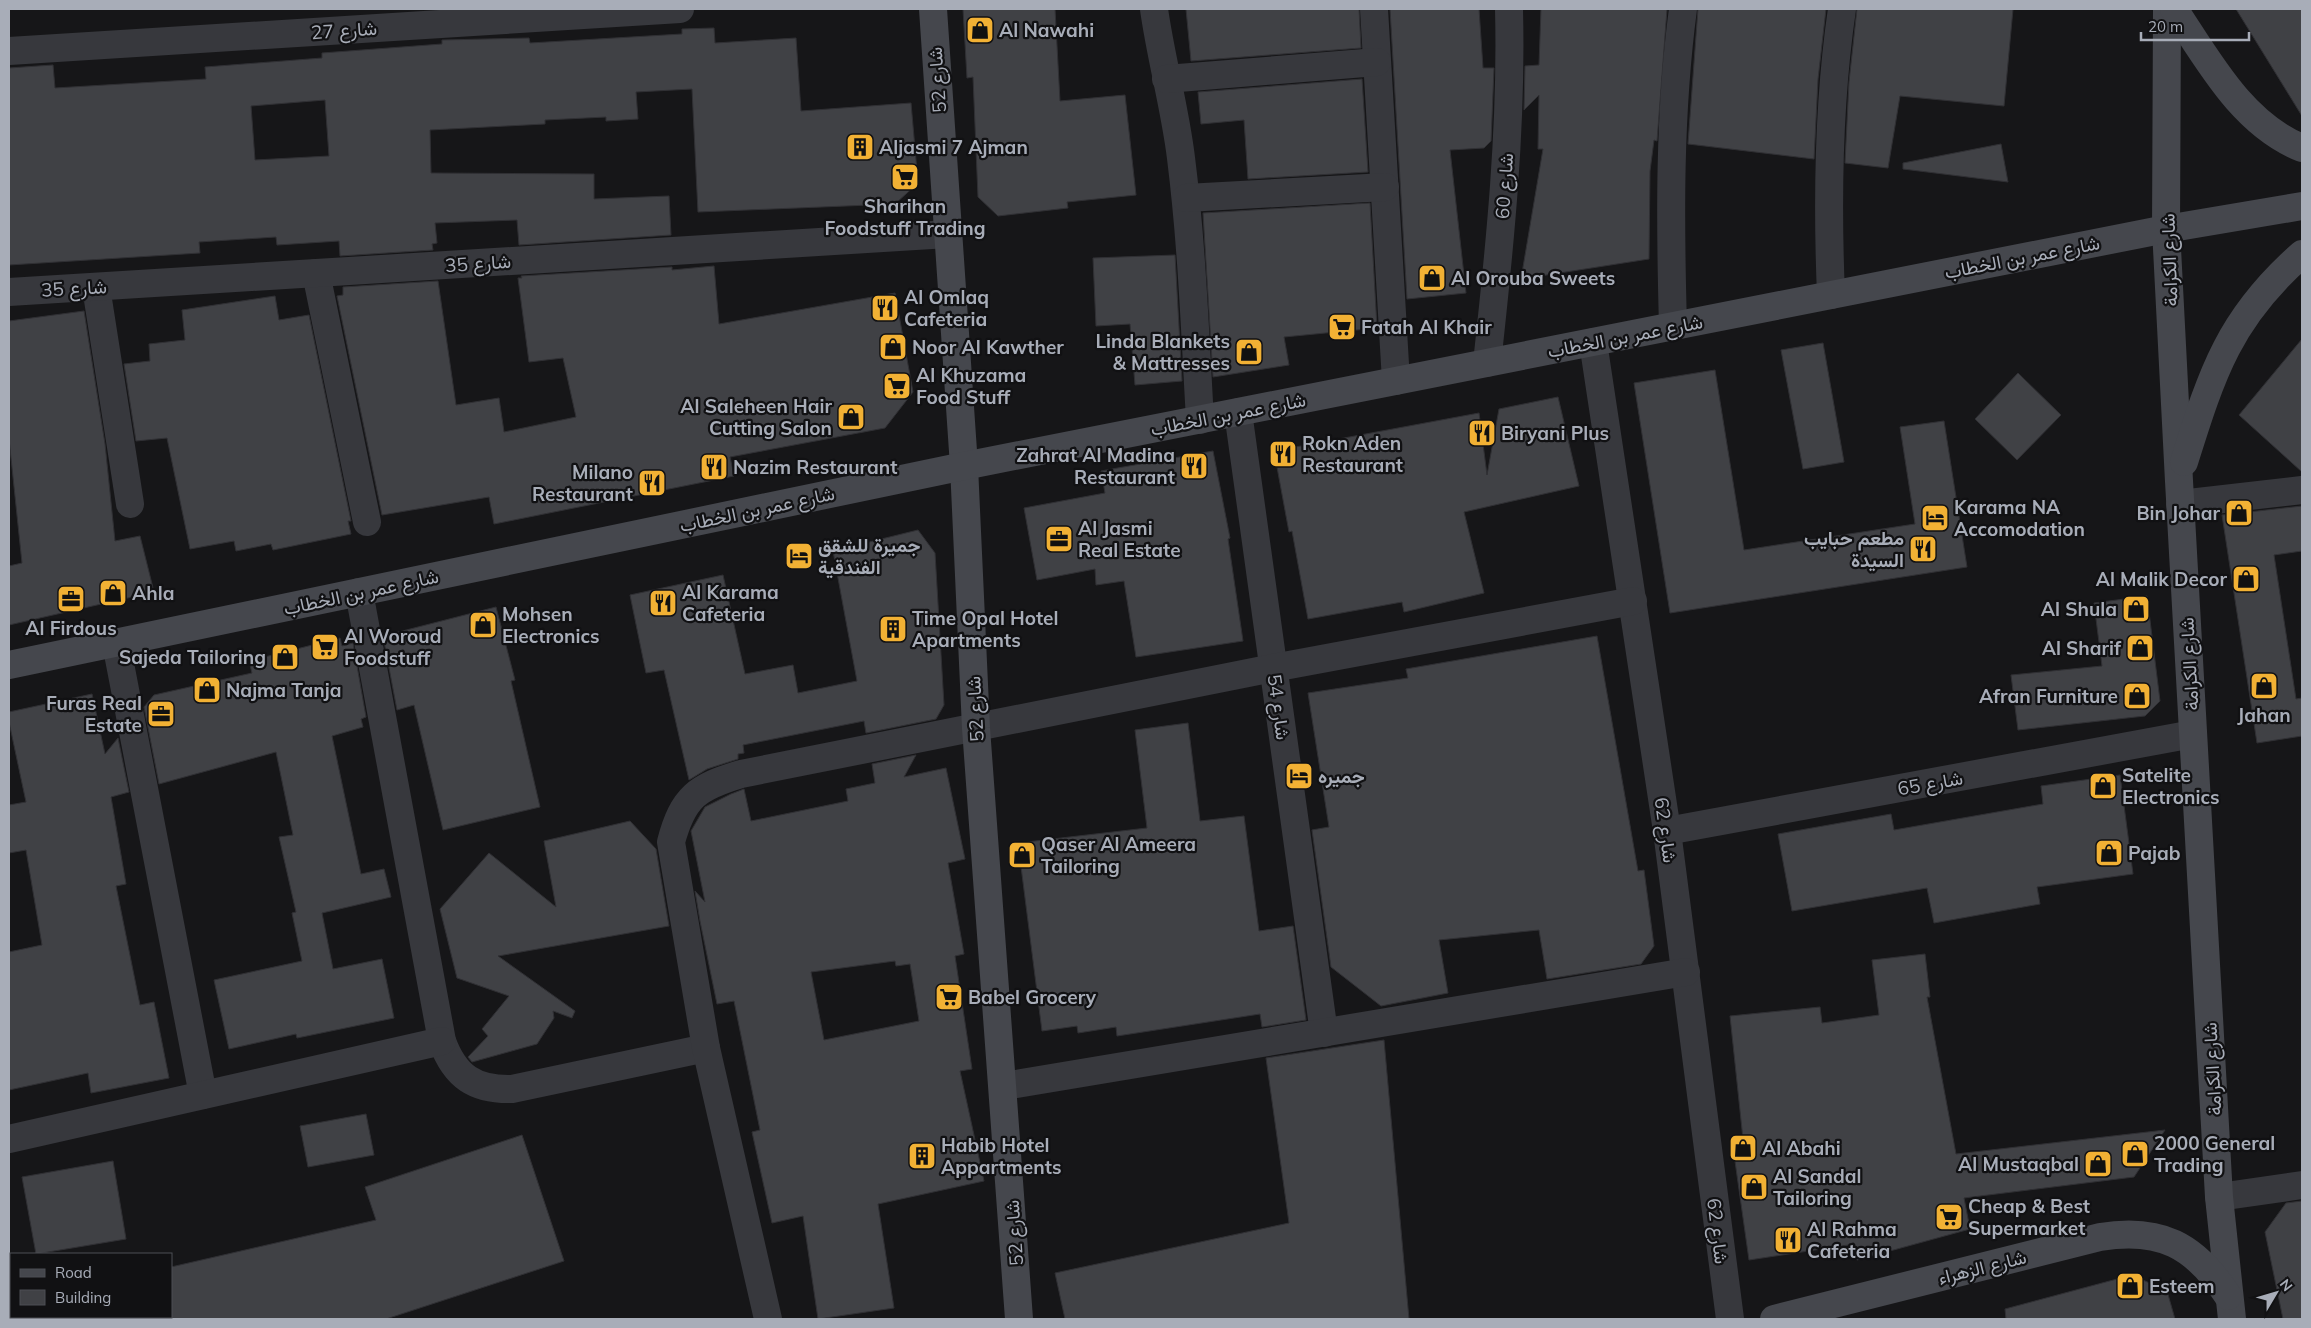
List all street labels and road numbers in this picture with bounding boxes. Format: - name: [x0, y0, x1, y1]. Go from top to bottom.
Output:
- street label: شارع 27: [310, 16, 378, 45]
- street label: شارع 52: [923, 46, 952, 114]
- street label: شارع 60: [1490, 152, 1519, 220]
- street label: شارع الكرامة: [2155, 213, 2184, 307]
- street label: شارع عمر بن الخطاب: [1942, 230, 2102, 285]
- street label: شارع 35: [444, 249, 512, 278]
- street label: شارع 35: [40, 274, 108, 303]
- street label: شارع عمر بن الخطاب: [1545, 309, 1705, 364]
- street label: شارع عمر بن الخطاب: [1148, 387, 1308, 442]
- street label: شارع عمر بن الخطاب: [677, 481, 837, 538]
- street label: شارع عمر بن الخطاب: [281, 564, 441, 621]
- street label: شارع الكرامة: [2175, 617, 2204, 711]
- street label: شارع 54: [1262, 673, 1295, 741]
- street label: شارع 52: [961, 675, 990, 743]
- street label: شارع 65: [1895, 765, 1965, 802]
- street label: شارع 62: [1649, 796, 1682, 864]
- street label: شارع الكرامة: [2198, 1022, 2227, 1116]
- street label: شارع 62: [1701, 1197, 1734, 1265]
- street label: شارع 52: [1000, 1199, 1029, 1267]
- street label: شارع الزهراء: [1935, 1244, 2029, 1291]

